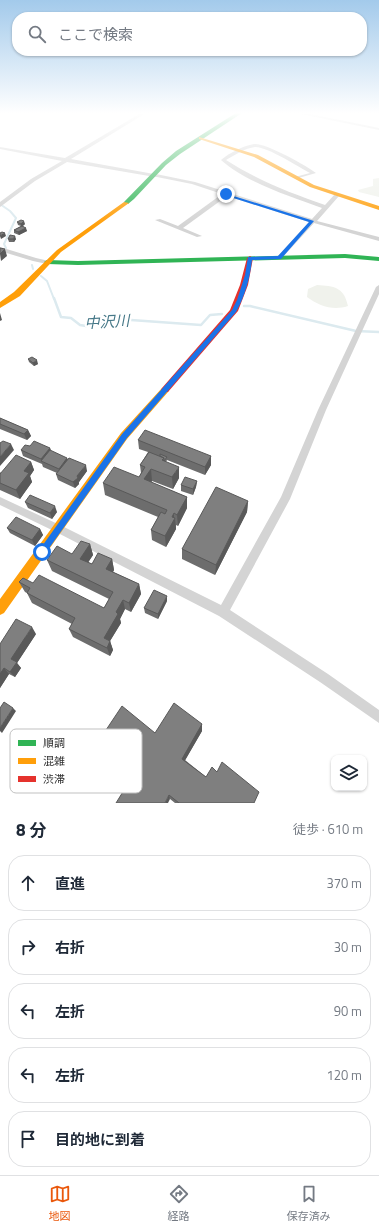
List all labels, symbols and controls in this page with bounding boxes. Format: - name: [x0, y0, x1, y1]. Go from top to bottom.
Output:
- search box: [12, 12, 367, 56]
- icon: search: [26, 23, 48, 45]
- text: ここで検索: [58, 23, 133, 46]
- route end: [217, 185, 235, 203]
- water label: 中沢川: [84, 309, 132, 334]
- route start: [33, 543, 51, 561]
- legend: [10, 729, 142, 793]
- text: 順調: [43, 735, 65, 751]
- text: 混雑: [43, 753, 65, 769]
- map controls: [331, 755, 367, 791]
- button: layers: [331, 755, 367, 791]
- text: 渋滞: [43, 771, 65, 787]
- text: 8 分: [16, 817, 46, 843]
- text: 徒歩 · 610 m: [293, 819, 363, 839]
- icon: ahead: [17, 872, 39, 894]
- text: 直進: [55, 872, 85, 895]
- text: 370 m: [326, 873, 362, 893]
- icon: right: [17, 936, 39, 958]
- text: 右折: [55, 936, 85, 959]
- text: 30 m: [334, 937, 362, 957]
- icon: left: [17, 1000, 39, 1022]
- text: 左折: [55, 1000, 85, 1023]
- text: 90 m: [334, 1001, 362, 1021]
- icon: left: [17, 1064, 39, 1086]
- text: 左折: [55, 1064, 85, 1087]
- text: 120 m: [326, 1065, 362, 1085]
- icon: arrive: [17, 1128, 39, 1150]
- text: 目的地に到着: [55, 1128, 145, 1151]
- tab: 地図: [49, 1183, 71, 1224]
- tab: 経路: [168, 1183, 190, 1224]
- tab: 保存済み: [287, 1183, 331, 1224]

